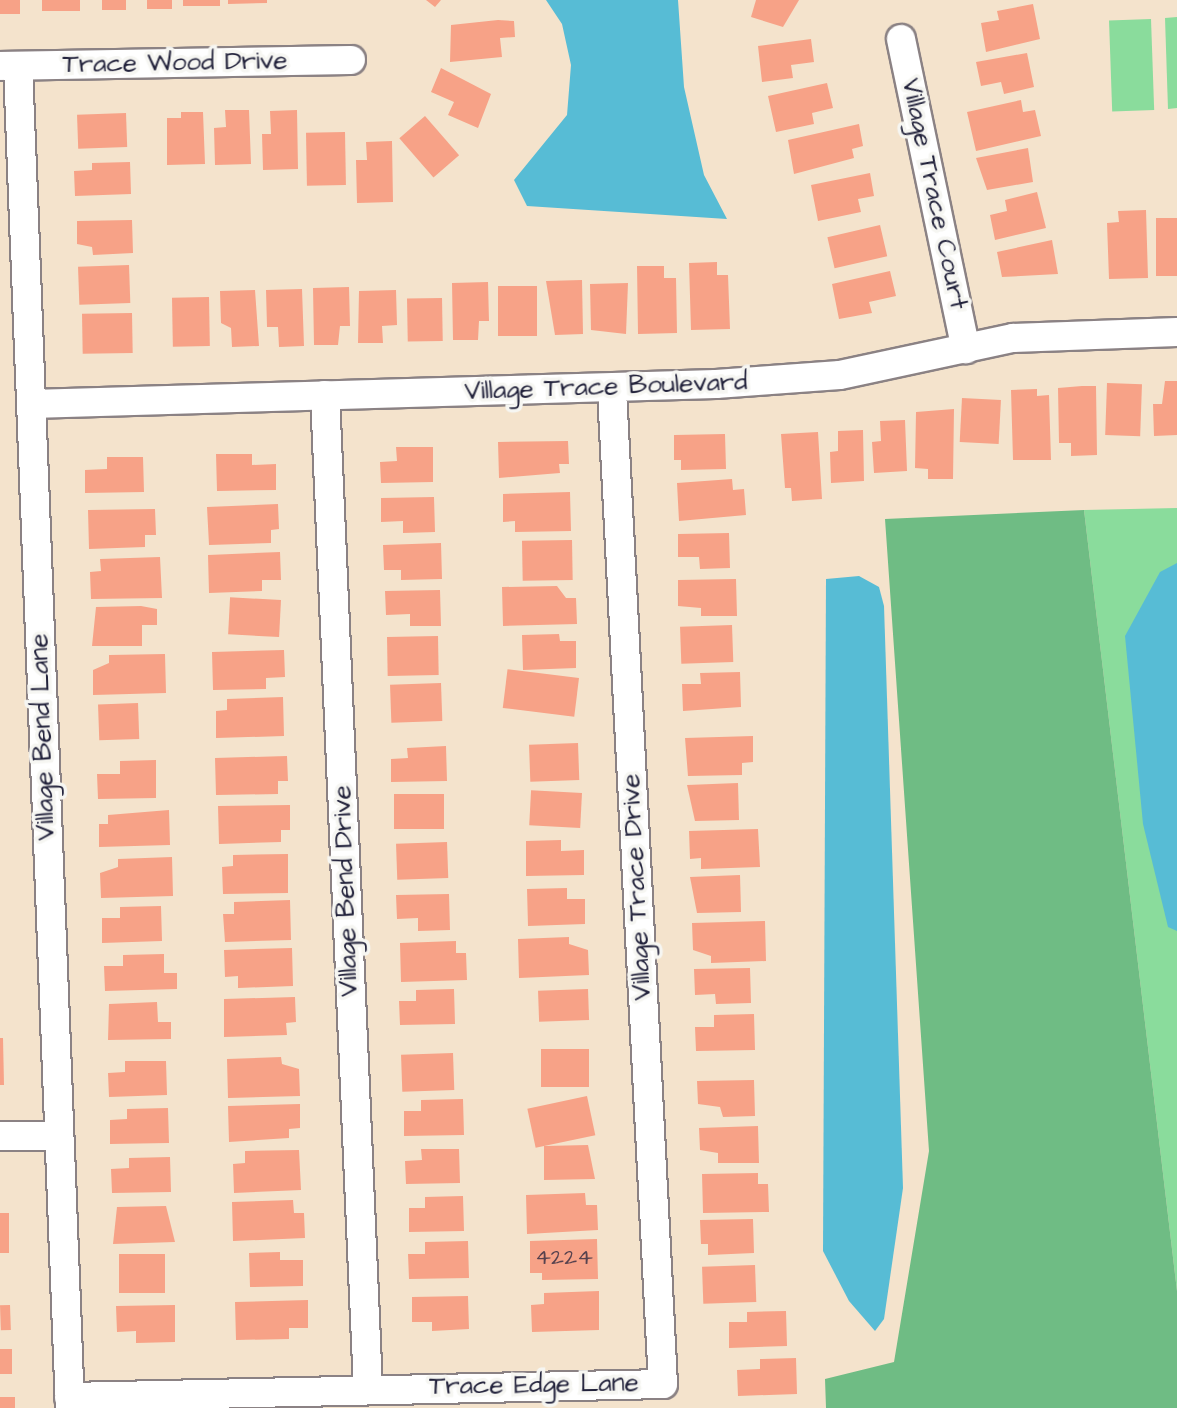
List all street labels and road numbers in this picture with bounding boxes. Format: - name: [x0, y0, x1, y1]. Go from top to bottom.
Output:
- street label: Trace Wood Drive: [62, 45, 288, 81]
- street label: Village Trace Court: [894, 76, 974, 312]
- street label: Village Trace Boulevard: [464, 366, 748, 408]
- street label: Village Bend Lane: [24, 633, 62, 841]
- street label: Village Trace Drive: [615, 773, 659, 1001]
- street label: Village Bend Drive: [327, 785, 365, 997]
- street label: Trace Edge Lane: [429, 1368, 639, 1402]

